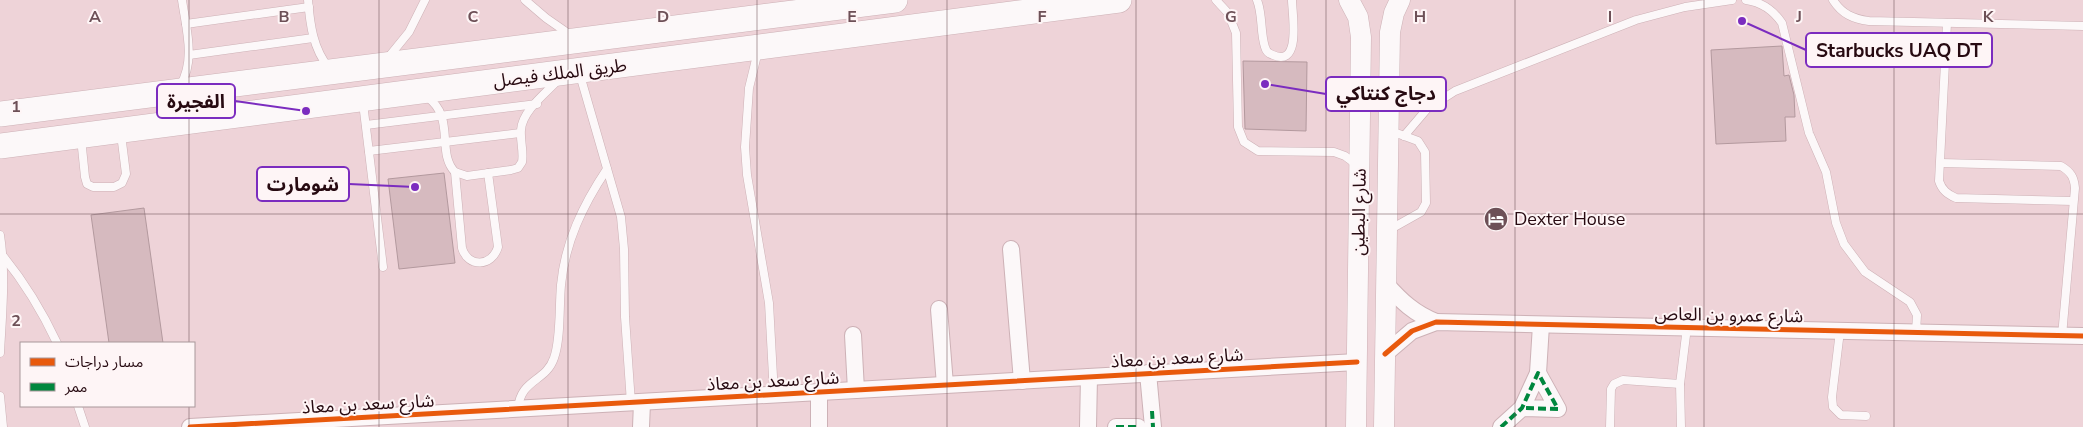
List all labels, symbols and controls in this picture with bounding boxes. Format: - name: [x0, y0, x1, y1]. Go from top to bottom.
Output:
- text: A: [89, 6, 101, 28]
- text: B: [278, 6, 290, 28]
- text: C: [468, 6, 479, 28]
- text: D: [657, 6, 669, 28]
- text: E: [847, 6, 857, 28]
- text: F: [1038, 6, 1047, 28]
- text: G: [1225, 6, 1237, 28]
- text: H: [1414, 6, 1426, 28]
- text: I: [1608, 6, 1612, 28]
- text: J: [1795, 6, 1802, 28]
- text: K: [1983, 6, 1995, 28]
- callout: Starbucks UAQ DT: [1806, 33, 1992, 67]
- text: Starbucks UAQ DT: [1816, 38, 1982, 64]
- street label: طريق الملك فيصل: [492, 53, 628, 93]
- callout: دجاج كنتاكي: [1326, 77, 1446, 111]
- text: دجاج كنتاكي: [1336, 81, 1436, 108]
- callout: الفجيرة: [157, 84, 235, 118]
- text: الفجيرة: [167, 89, 225, 115]
- text: 1: [11, 96, 21, 118]
- callout: شومارت: [257, 167, 349, 201]
- street label: شارع البطين: [1346, 168, 1374, 256]
- text: شومارت: [267, 172, 339, 198]
- hotel icon: Dexter House: [1483, 206, 1509, 232]
- place label: Dexter House: [1514, 207, 1625, 231]
- street label: شارع عمرو بن العاص: [1654, 302, 1804, 330]
- text: 2: [11, 310, 21, 332]
- legend: [20, 342, 195, 407]
- street label: شارع سعد بن معاذ: [1110, 343, 1244, 375]
- text: مسار دراجات: [65, 352, 143, 372]
- street label: شارع سعد بن معاذ: [706, 366, 840, 398]
- text: ممر: [64, 377, 88, 397]
- street label: شارع سعد بن معاذ: [301, 389, 435, 421]

